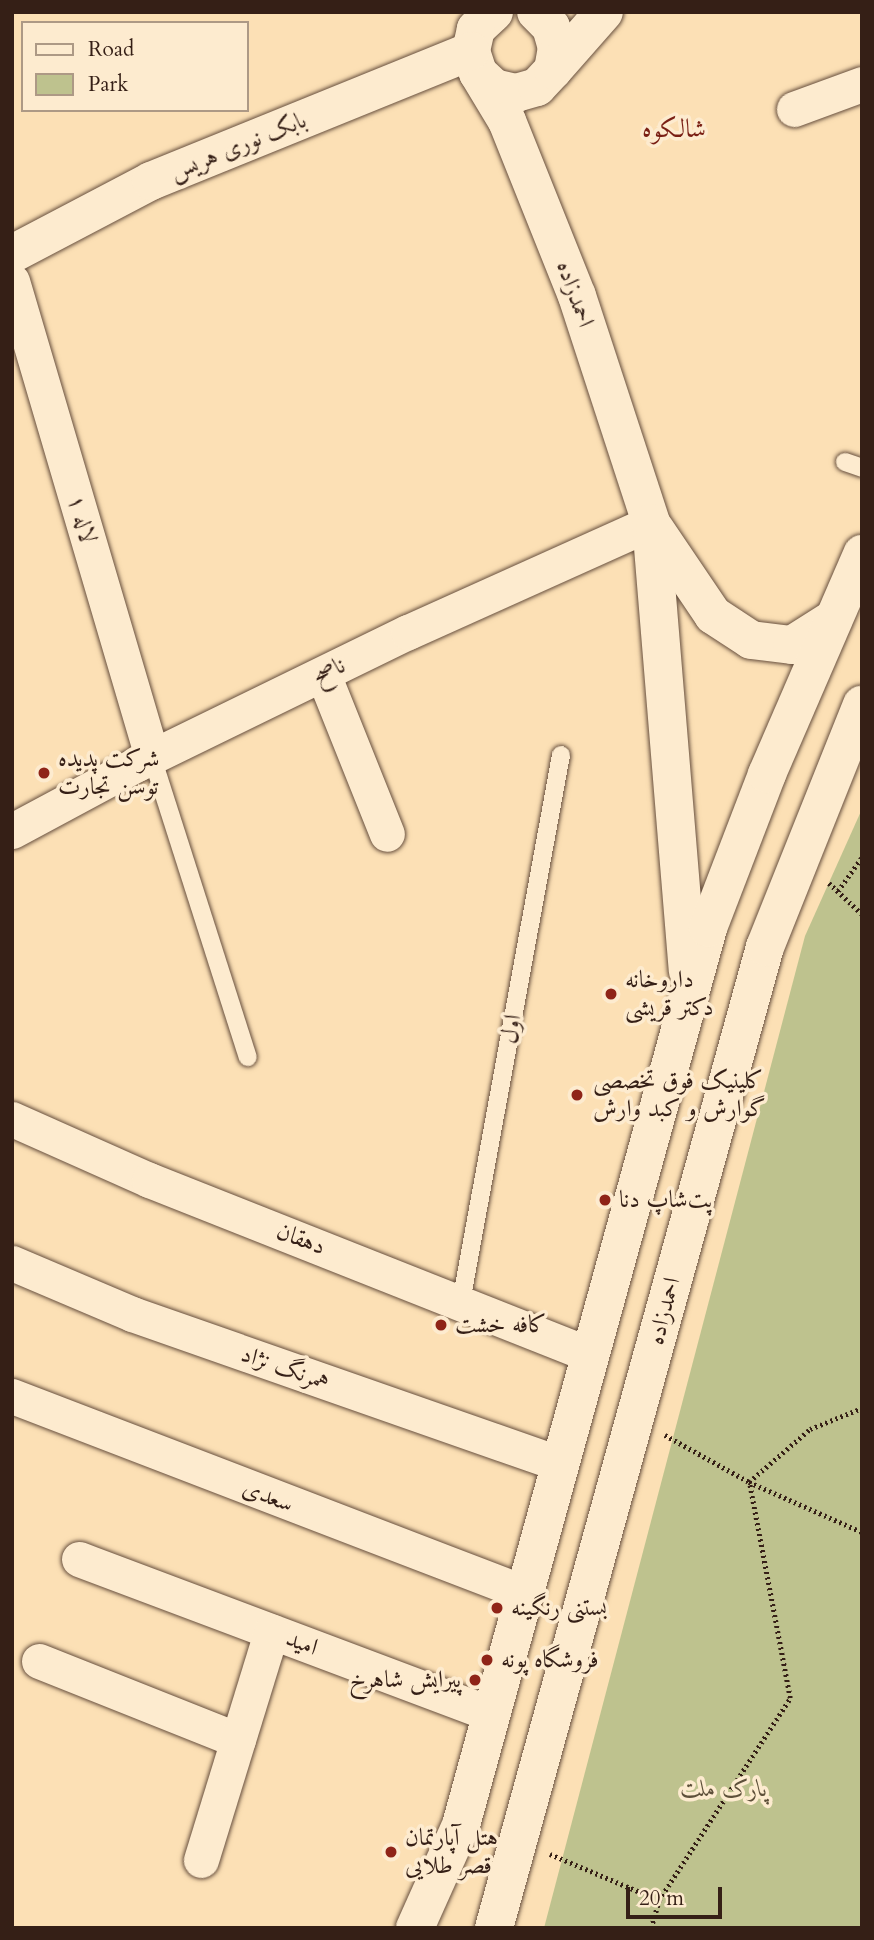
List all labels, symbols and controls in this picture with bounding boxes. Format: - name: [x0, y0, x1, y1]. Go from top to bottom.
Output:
- legend: [21, 21, 248, 112]
- text: Road: [88, 35, 134, 64]
- text: Park: [88, 70, 128, 99]
- street label: بابک نوری هریس: [165, 106, 311, 186]
- district label: شالکوه: [642, 113, 706, 145]
- street label: احمدزاده: [550, 257, 600, 331]
- street label: لاله ۱: [61, 491, 103, 547]
- street label: ناصح: [308, 651, 350, 691]
- place label: شرکت پدیده توسن تجارت: [58, 745, 160, 801]
- marker: شرکت پدیده توسن تجارت: [36, 765, 52, 781]
- place label: داروخانه دکتر قریشی: [625, 966, 714, 1022]
- marker: داروخانه دکتر قریشی: [603, 986, 619, 1002]
- street label: اول: [494, 1012, 528, 1046]
- place label: کلینیک فوق تخصصی گوارش و کبد وارش: [593, 1067, 766, 1123]
- marker: کلینیک فوق تخصصی گوارش و کبد وارش: [567, 1085, 587, 1105]
- place label: پت‌شاپ دنا: [619, 1186, 713, 1214]
- marker: پت‌شاپ دنا: [597, 1192, 613, 1208]
- street label: دهقان: [273, 1217, 329, 1261]
- street label: احمدزاده: [641, 1274, 687, 1348]
- place label: کافه خشت: [455, 1311, 547, 1339]
- marker: کافه خشت: [433, 1317, 449, 1333]
- street label: همرنگ نژاد: [237, 1339, 333, 1397]
- street label: سعدی: [239, 1473, 297, 1519]
- place label: بستنی رنگینه: [511, 1594, 607, 1622]
- marker: بستنی رنگینه: [489, 1600, 505, 1616]
- street label: امید: [282, 1624, 322, 1662]
- place label: فروشگاه پونه: [501, 1646, 599, 1674]
- marker: فروشگاه پونه: [479, 1652, 495, 1668]
- place label: پیرایش شاهرخ: [349, 1666, 461, 1694]
- marker: پیرایش شاهرخ: [467, 1672, 483, 1688]
- park label: پارک ملت: [681, 1775, 767, 1803]
- place label: هتل آپارتمان قصر طلایی: [405, 1824, 498, 1880]
- marker: هتل آپارتمان قصر طلایی: [383, 1844, 399, 1860]
- scale bar: [629, 1874, 725, 1918]
- text: 20 m: [639, 1884, 684, 1913]

